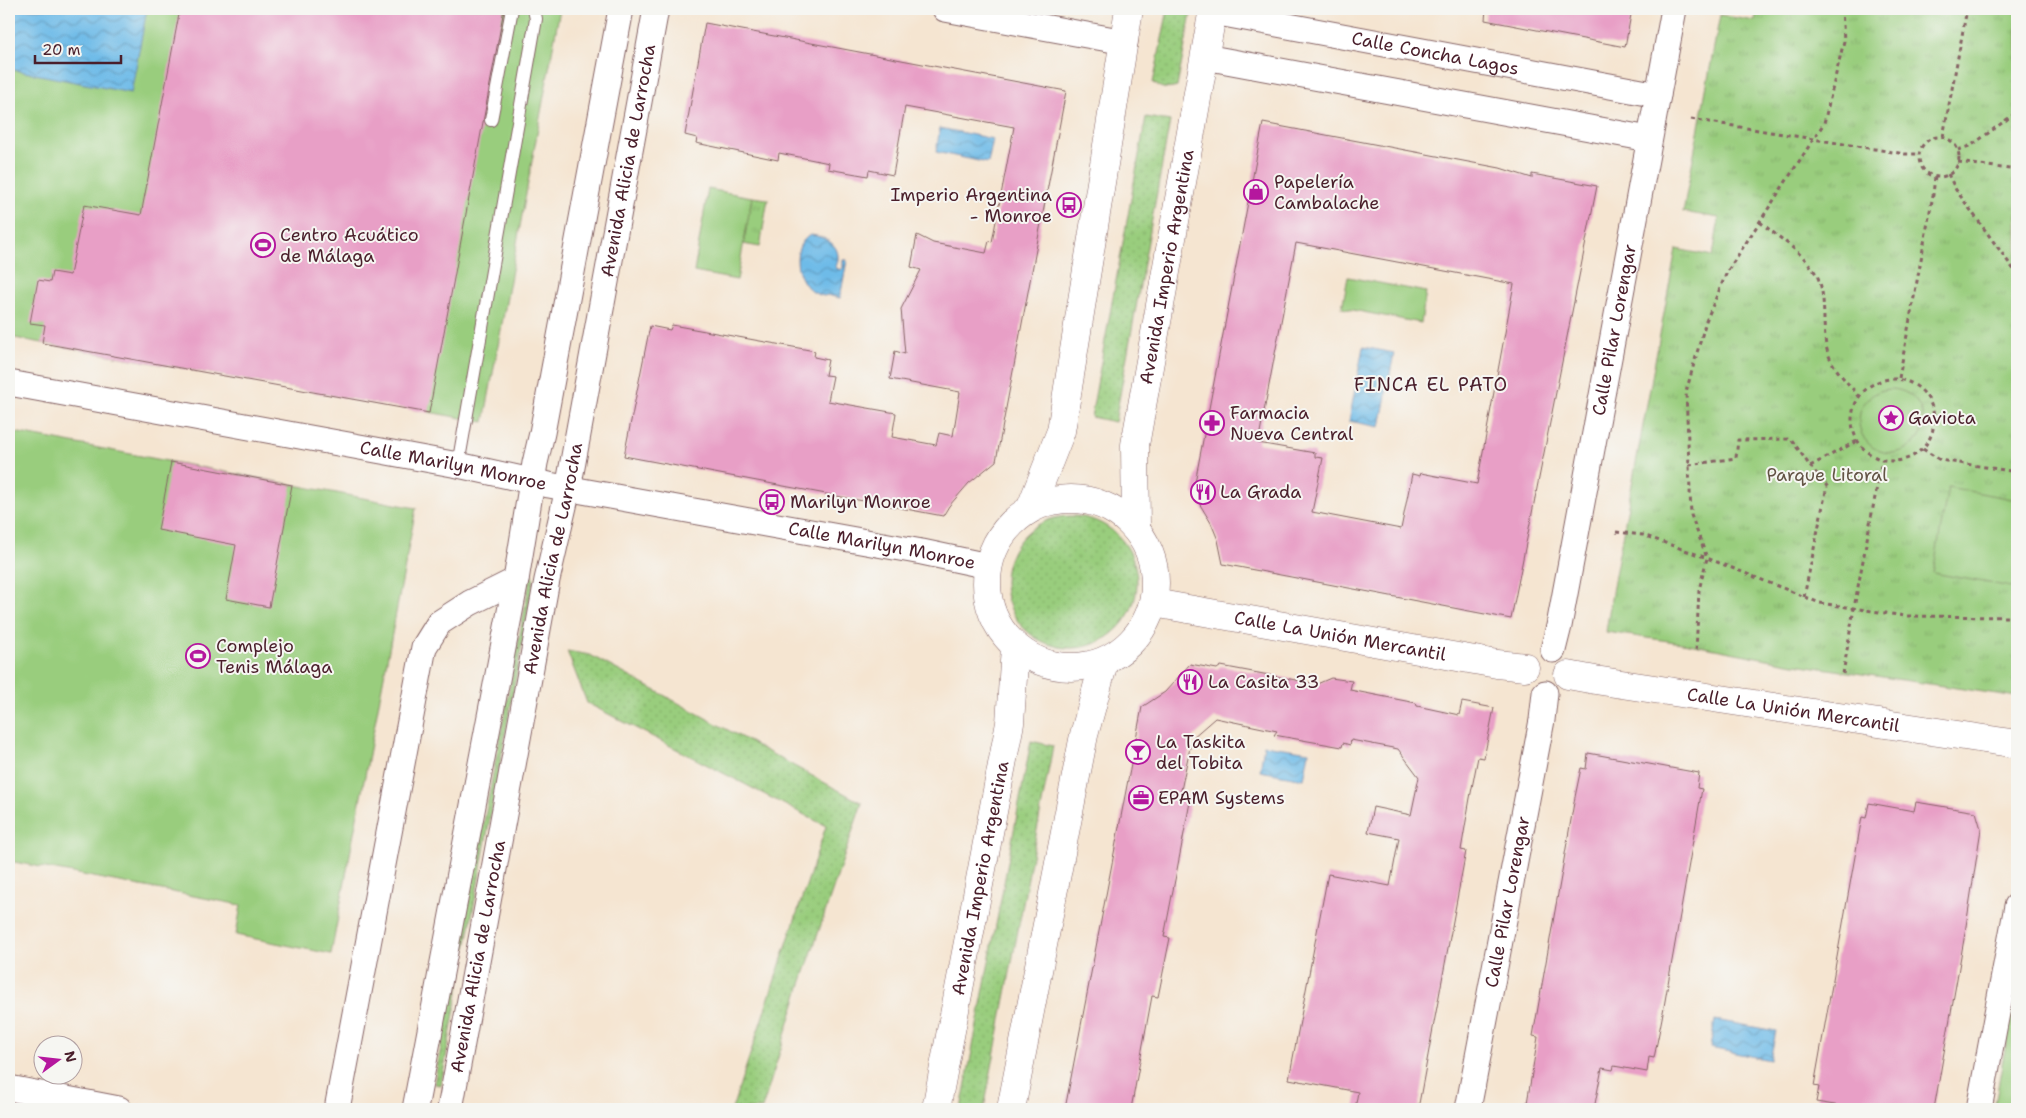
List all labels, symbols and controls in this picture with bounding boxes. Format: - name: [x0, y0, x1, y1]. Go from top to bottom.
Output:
- street label: Calle Concha Lagos: [1350, 26, 1521, 81]
- scale bar: [35, 32, 121, 64]
- text: 20 m: [42, 40, 81, 60]
- street label: Avenida Alicia de Larrocha: [595, 42, 661, 279]
- street label: Avenida Imperio Argentina: [1134, 147, 1200, 386]
- place label: Papelería Cambalache: [1274, 170, 1380, 215]
- shop icon: Papelería Cambalache: [1243, 179, 1269, 205]
- place label: Imperio Argentina - Monroe: [891, 183, 1052, 228]
- bus stop icon: Imperio Argentina - Monroe: [1056, 192, 1082, 218]
- place label: Centro Acuático de Málaga: [280, 223, 419, 268]
- sports icon: Centro Acuático de Málaga: [250, 232, 276, 258]
- street label: Calle Pilar Lorengar: [1586, 242, 1642, 418]
- district label: FINCA EL PATO: [1354, 372, 1508, 397]
- place label: Farmacia Nueva Central: [1230, 401, 1354, 446]
- place icon: Gaviota: [1878, 405, 1904, 431]
- place label: Gaviota: [1908, 406, 1976, 430]
- pharmacy icon: Farmacia Nueva Central: [1199, 410, 1225, 436]
- street label: Calle Marilyn Monroe: [358, 435, 549, 496]
- street label: Avenida Alicia de Larrocha: [518, 441, 588, 677]
- park label: Parque Litoral: [1766, 463, 1888, 487]
- restaurant icon: La Grada: [1190, 479, 1216, 505]
- place label: La Grada: [1220, 480, 1302, 504]
- bus stop icon: Marilyn Monroe: [759, 489, 785, 515]
- place label: Marilyn Monroe: [790, 490, 931, 514]
- street label: Calle Marilyn Monroe: [786, 516, 978, 575]
- street label: Calle La Unión Mercantil: [1232, 605, 1448, 667]
- place label: Complejo Tenis Málaga: [216, 634, 332, 679]
- sports icon: Complejo Tenis Málaga: [185, 643, 211, 669]
- restaurant icon: La Casita 33: [1177, 669, 1203, 695]
- place label: La Casita 33: [1208, 670, 1319, 694]
- street label: Calle La Unión Mercantil: [1685, 682, 1902, 738]
- place label: La Taskita del Tobita: [1156, 730, 1245, 775]
- bar icon: La Taskita del Tobita: [1125, 739, 1151, 765]
- street label: Avenida Imperio Argentina: [946, 759, 1014, 997]
- office icon: EPAM Systems: [1128, 785, 1154, 811]
- place label: EPAM Systems: [1158, 786, 1285, 810]
- street label: Calle Pilar Lorengar: [1479, 814, 1536, 990]
- street label: Avenida Alicia de Larrocha: [445, 838, 511, 1075]
- north arrow: [32, 1036, 82, 1086]
- text: N: [60, 1049, 81, 1064]

